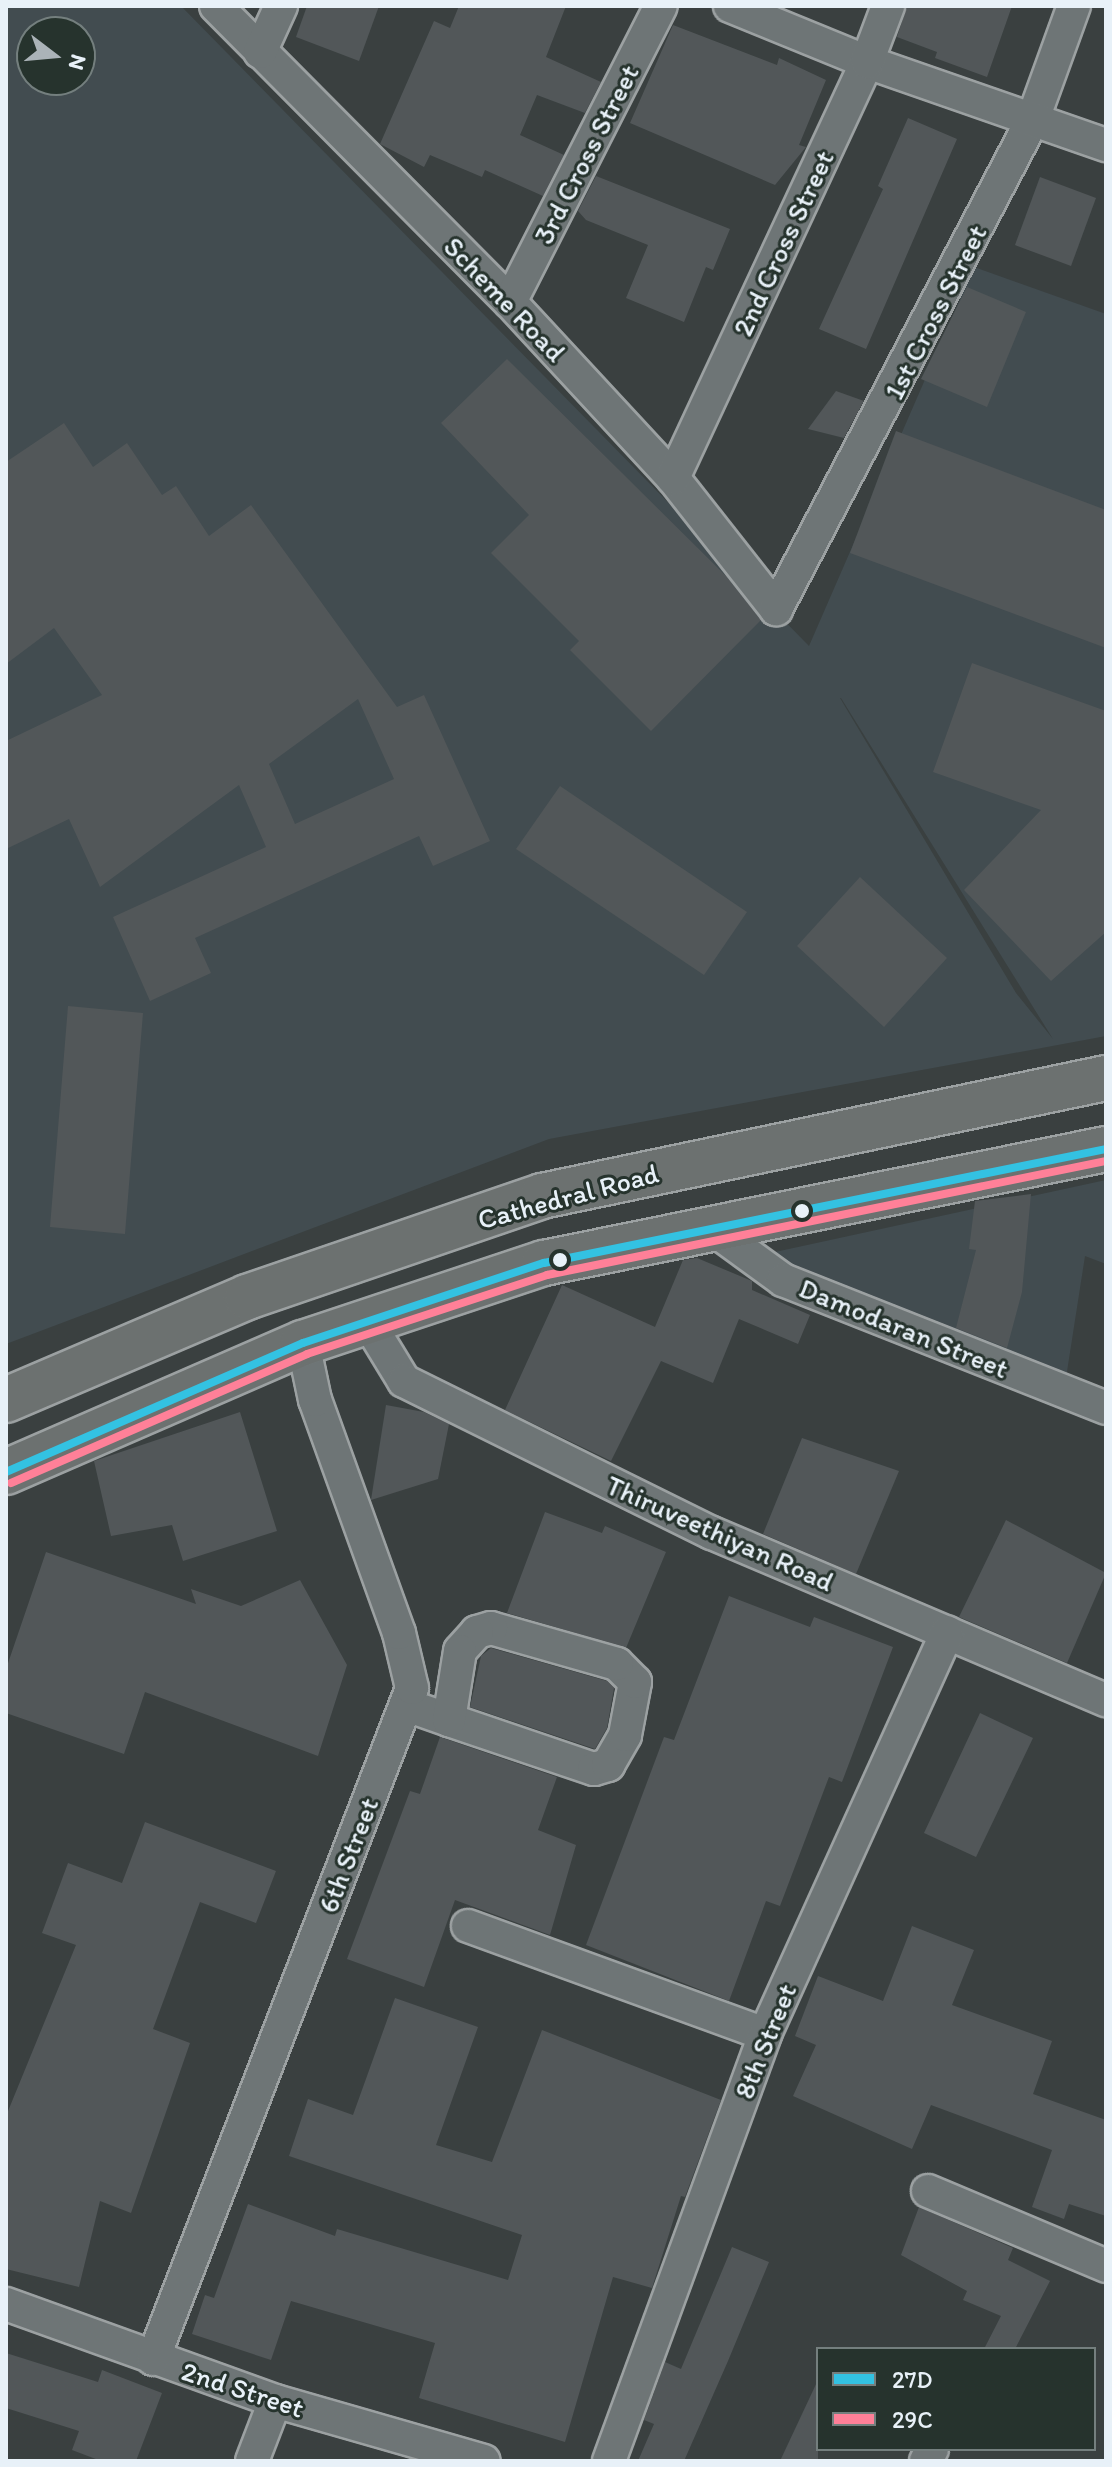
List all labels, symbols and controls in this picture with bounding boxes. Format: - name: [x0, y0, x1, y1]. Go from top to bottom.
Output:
- north arrow: [16, 16, 96, 96]
- text: N: [63, 51, 93, 73]
- street label: 3rd Cross Street: [526, 59, 646, 249]
- street label: 2nd Cross Street: [725, 145, 841, 341]
- street label: 1st Cross Street: [877, 219, 993, 405]
- street label: Scheme Road: [437, 230, 573, 368]
- street label: Cathedral Road: [474, 1156, 662, 1236]
- unlabelled marker: [794, 1203, 810, 1219]
- unlabelled marker: [552, 1252, 568, 1268]
- street label: Damodaran Street: [795, 1271, 1013, 1385]
- street label: Thiruveethiyan Road: [601, 1468, 839, 1598]
- street label: 6th Street: [311, 1793, 385, 1917]
- street label: 8th Street: [727, 1979, 803, 2103]
- legend: [816, 2347, 1096, 2451]
- street label: 2nd Street: [178, 2354, 308, 2424]
- text: 27D: [892, 2365, 932, 2394]
- text: 29C: [892, 2405, 933, 2434]

